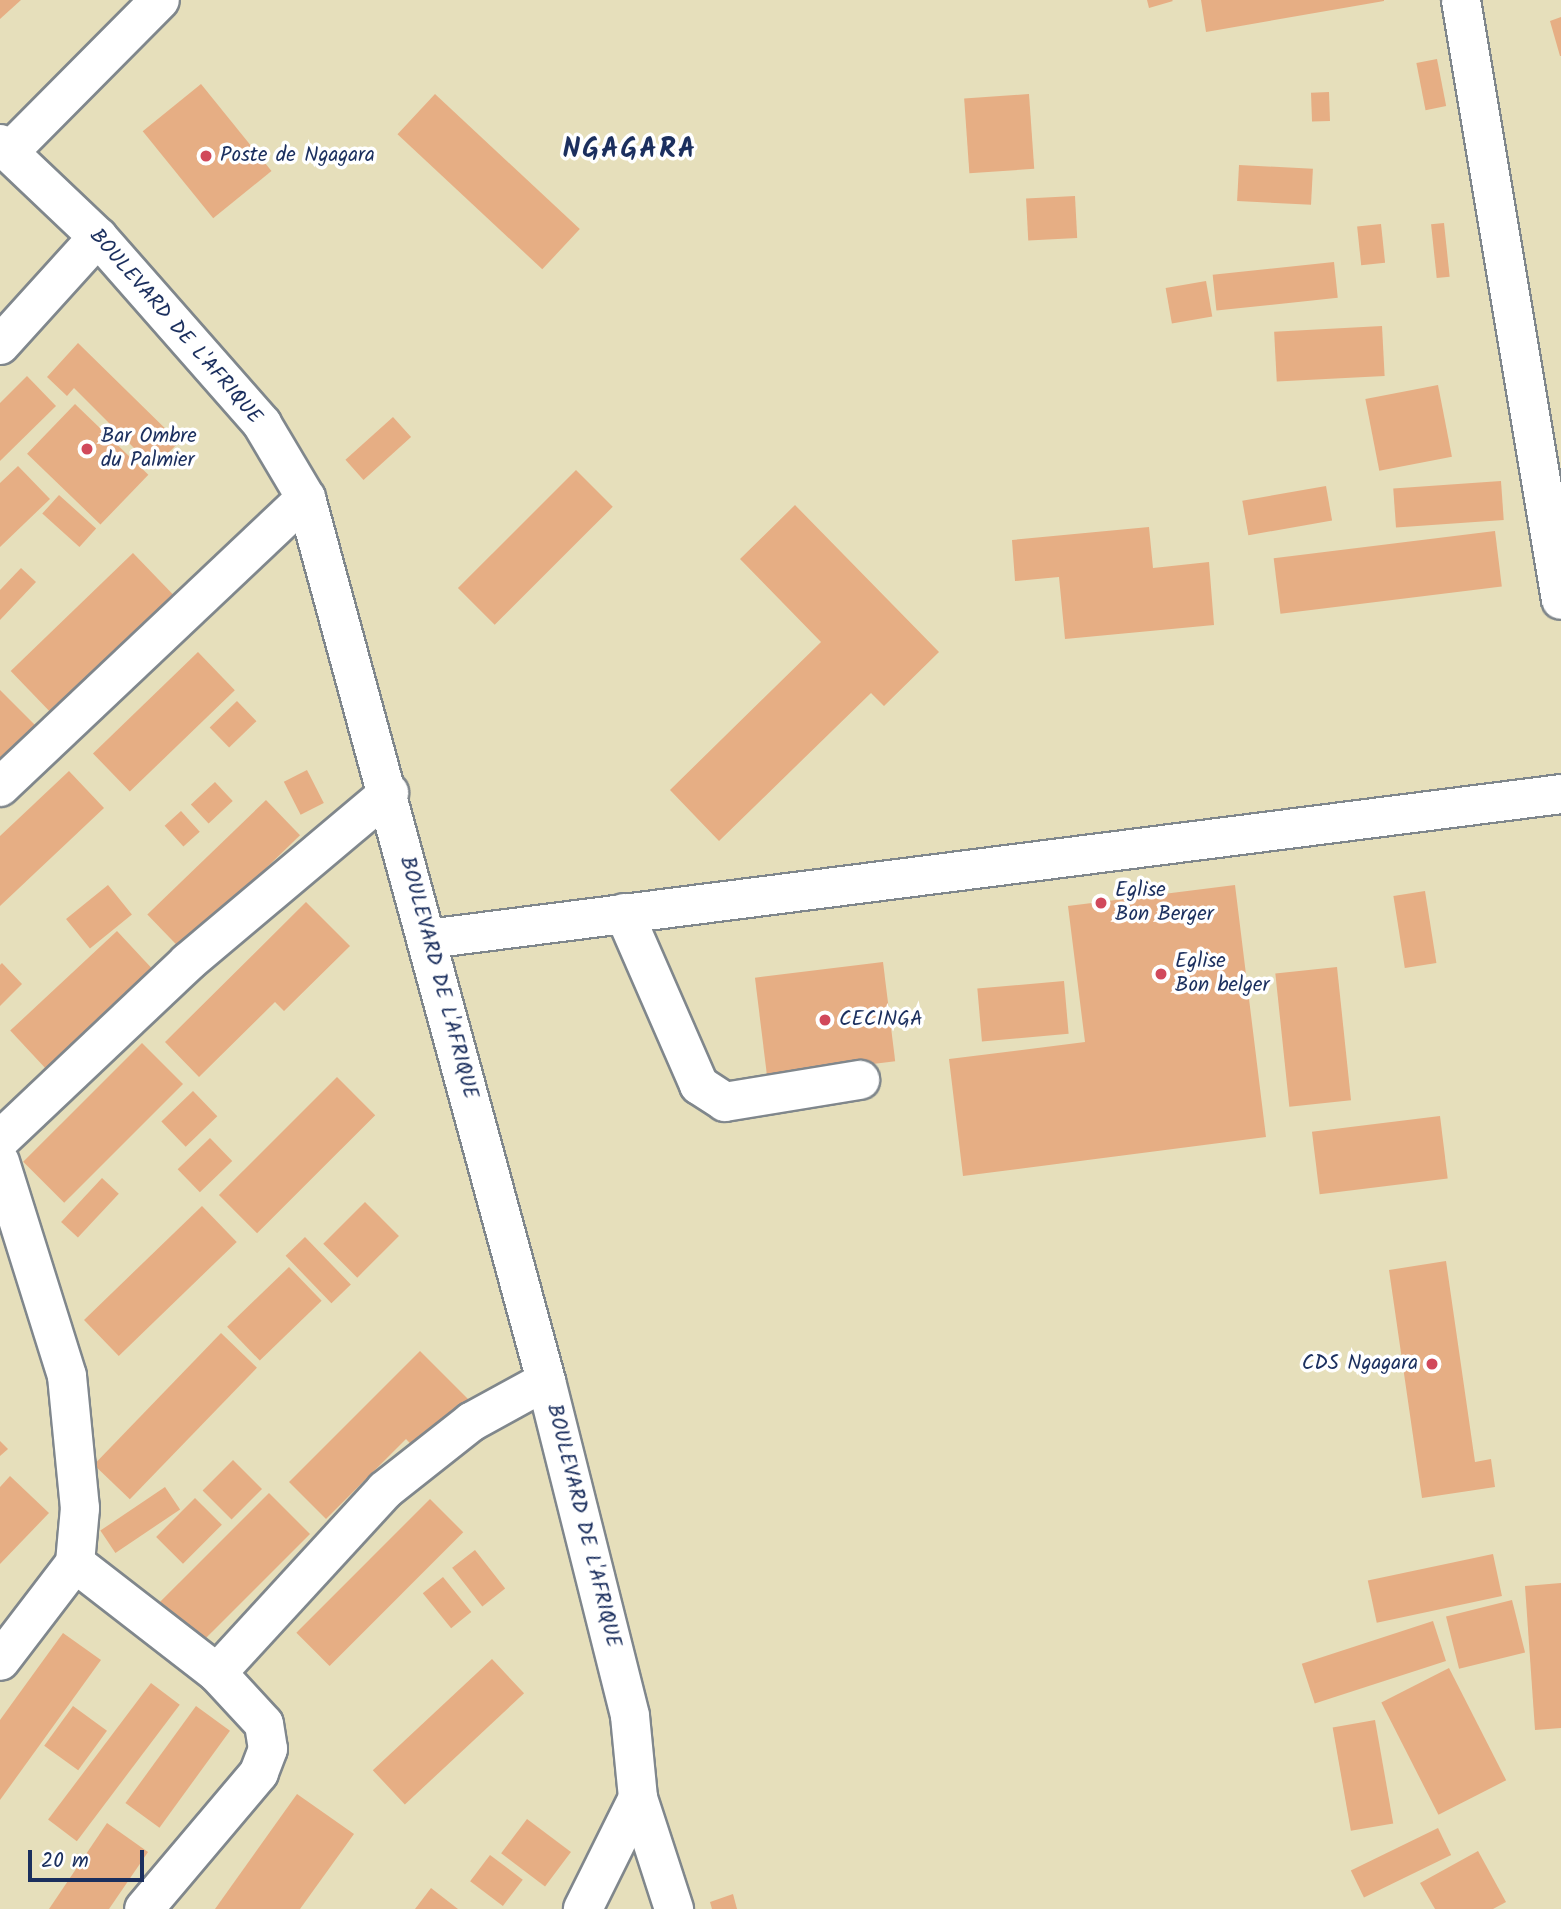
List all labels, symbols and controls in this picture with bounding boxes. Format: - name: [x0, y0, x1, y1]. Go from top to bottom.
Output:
- district label: NGAGARA: [563, 133, 697, 167]
- place label: Poste de Ngagara: [220, 143, 375, 169]
- marker: Poste de Ngagara: [198, 148, 214, 164]
- street label: BOULEVARD DE L'AFRIQUE: [83, 224, 267, 430]
- place label: Bar Ombre du Palmier: [101, 424, 197, 474]
- marker: Bar Ombre du Palmier: [79, 441, 95, 457]
- street label: BOULEVARD DE L'AFRIQUE: [393, 854, 483, 1102]
- place label: Eglise Bon Berger: [1115, 878, 1214, 928]
- marker: Eglise Bon Berger: [1093, 895, 1109, 911]
- place label: Eglise Bon belger: [1175, 949, 1269, 999]
- marker: Eglise Bon belger: [1153, 966, 1169, 982]
- place label: CECINGA: [839, 1007, 923, 1033]
- marker: CECINGA: [817, 1012, 833, 1028]
- place label: CDS Ngagara: [1302, 1351, 1418, 1377]
- marker: CDS Ngagara: [1424, 1356, 1440, 1372]
- street label: BOULEVARD DE L'AFRIQUE: [540, 1402, 626, 1650]
- scale bar: [32, 1836, 147, 1880]
- text: 20 m: [41, 1845, 89, 1878]

